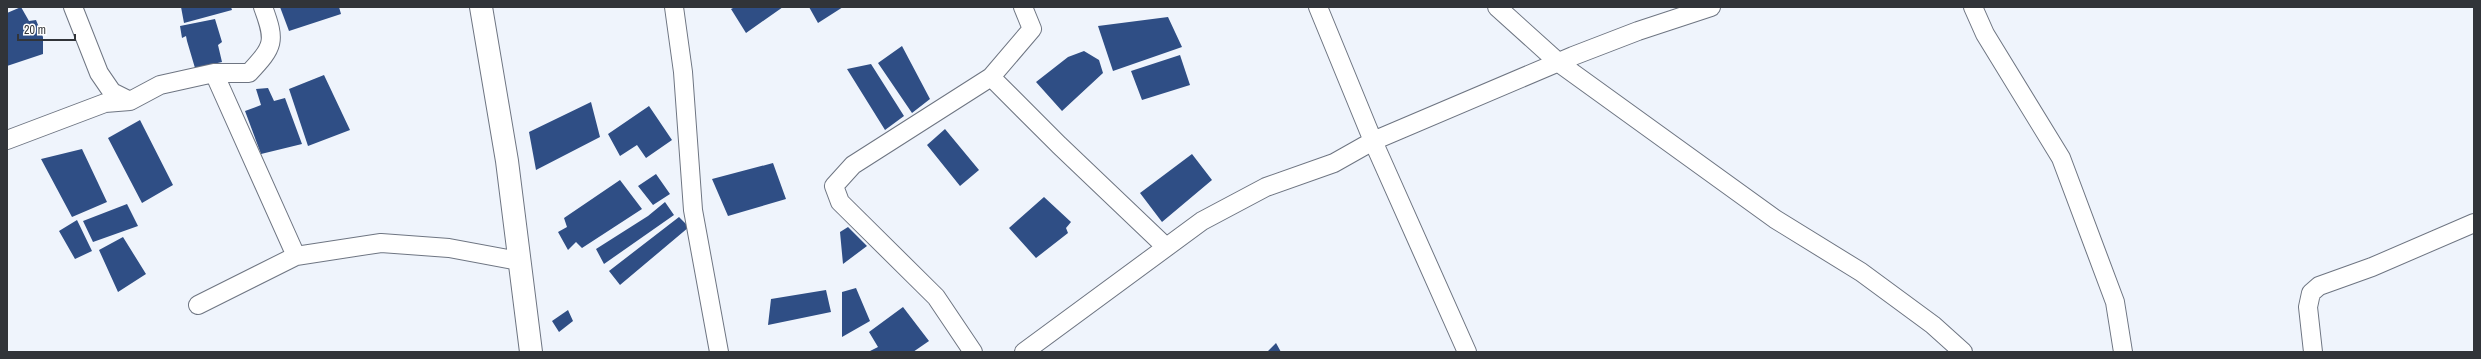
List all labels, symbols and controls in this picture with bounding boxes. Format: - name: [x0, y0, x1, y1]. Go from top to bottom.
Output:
- scale bar: [18, 16, 75, 42]
- text: 20 m: [24, 22, 46, 38]

